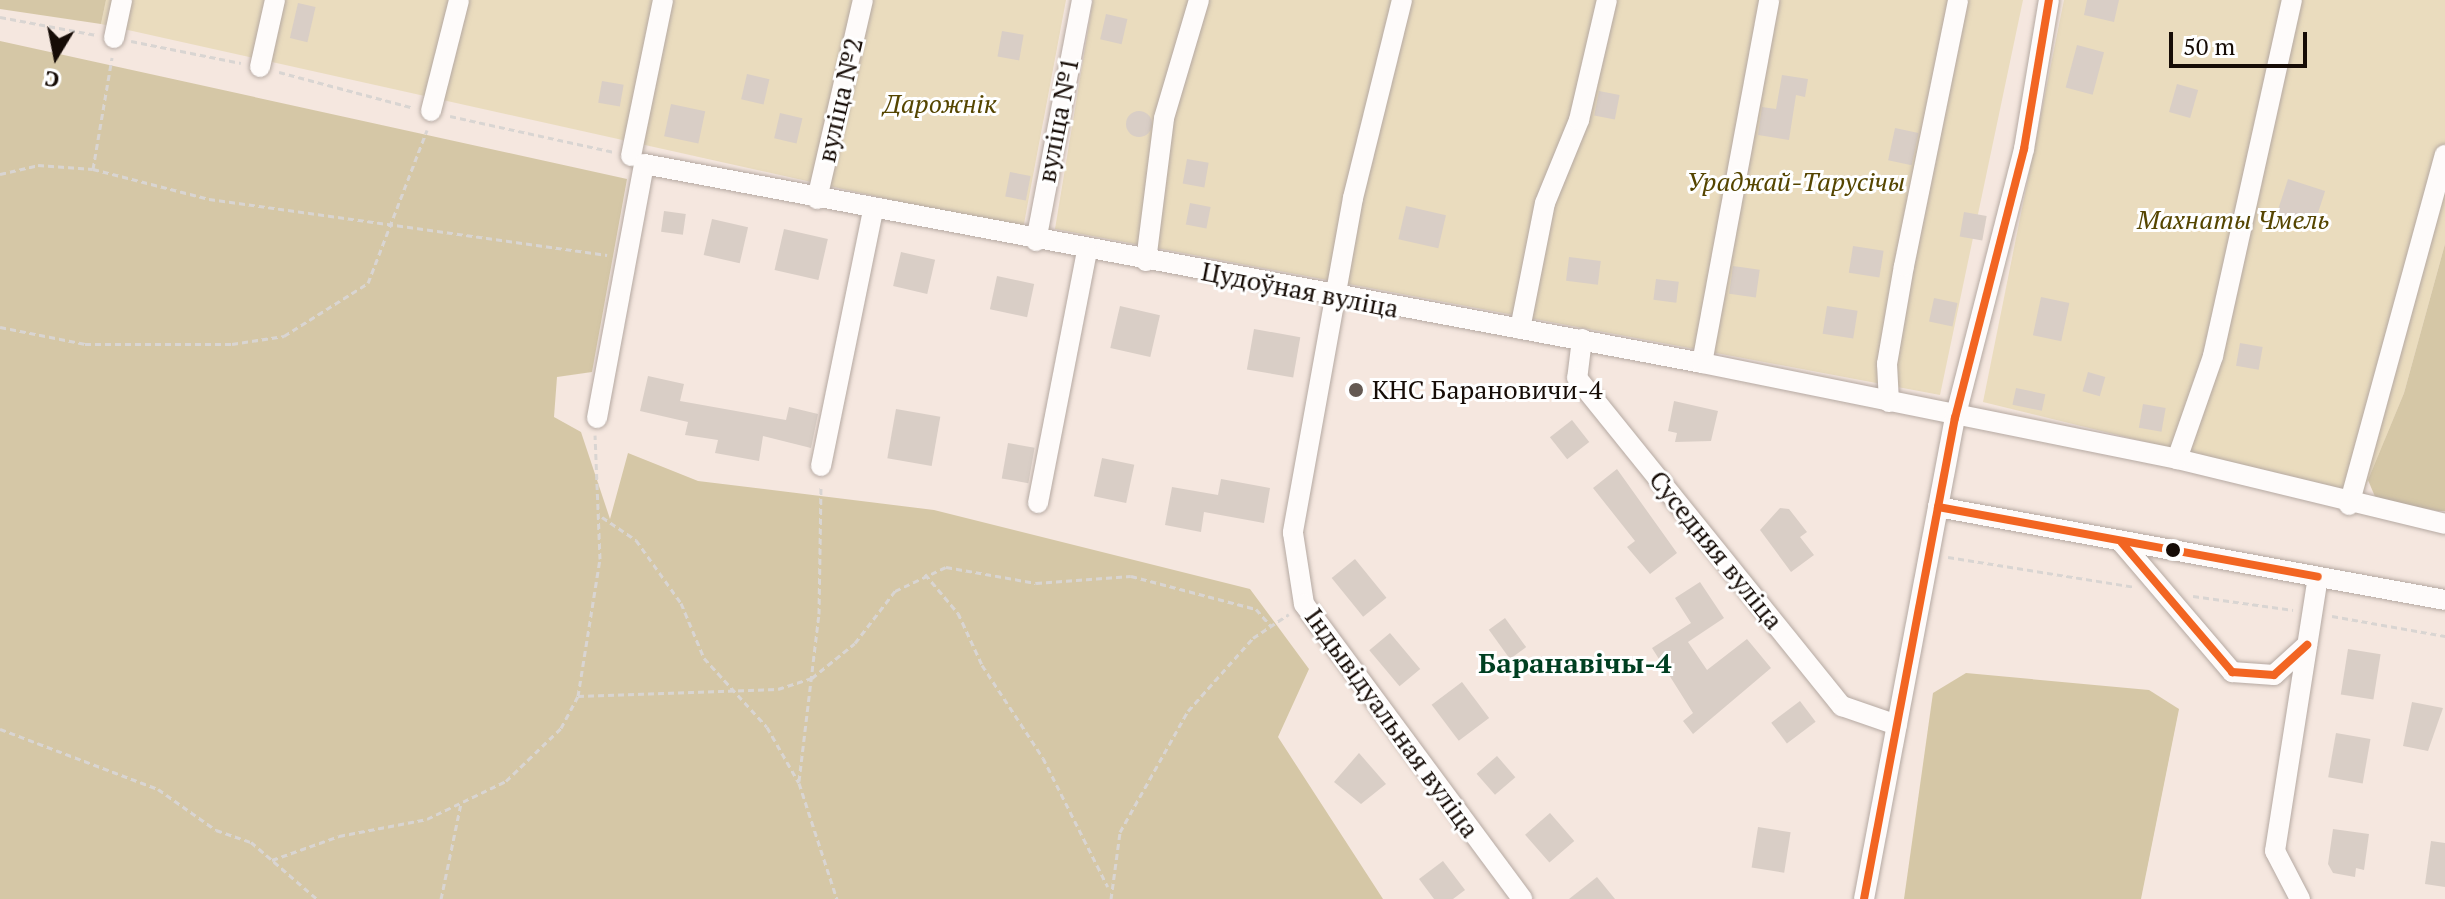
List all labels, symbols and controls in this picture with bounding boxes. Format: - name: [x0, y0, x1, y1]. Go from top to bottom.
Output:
- north arrow: [16, 16, 96, 96]
- scale bar: [2173, 16, 2311, 66]
- text: 50 m: [2183, 30, 2235, 62]
- street label: вуліца №2: [811, 35, 869, 165]
- street label: вуліца №1: [1031, 55, 1085, 185]
- text: С: [42, 65, 61, 96]
- park label: Дарожнік: [883, 88, 997, 120]
- park label: Ураджай-Тарусічы: [1687, 166, 1905, 198]
- park label: Махнаты Чмель: [2137, 204, 2329, 236]
- street label: Цудоўная вуліца: [1199, 256, 1401, 324]
- place label: КНС Барановичи-4: [1372, 374, 1603, 406]
- marker: КНС Барановичи-4: [1347, 381, 1365, 399]
- street label: Суседняя вуліца: [1643, 464, 1789, 636]
- unlabelled marker: [2165, 542, 2181, 558]
- street label: Індывідуальная вуліца: [1298, 602, 1486, 844]
- district label: Баранавічы-4: [1478, 646, 1672, 680]

